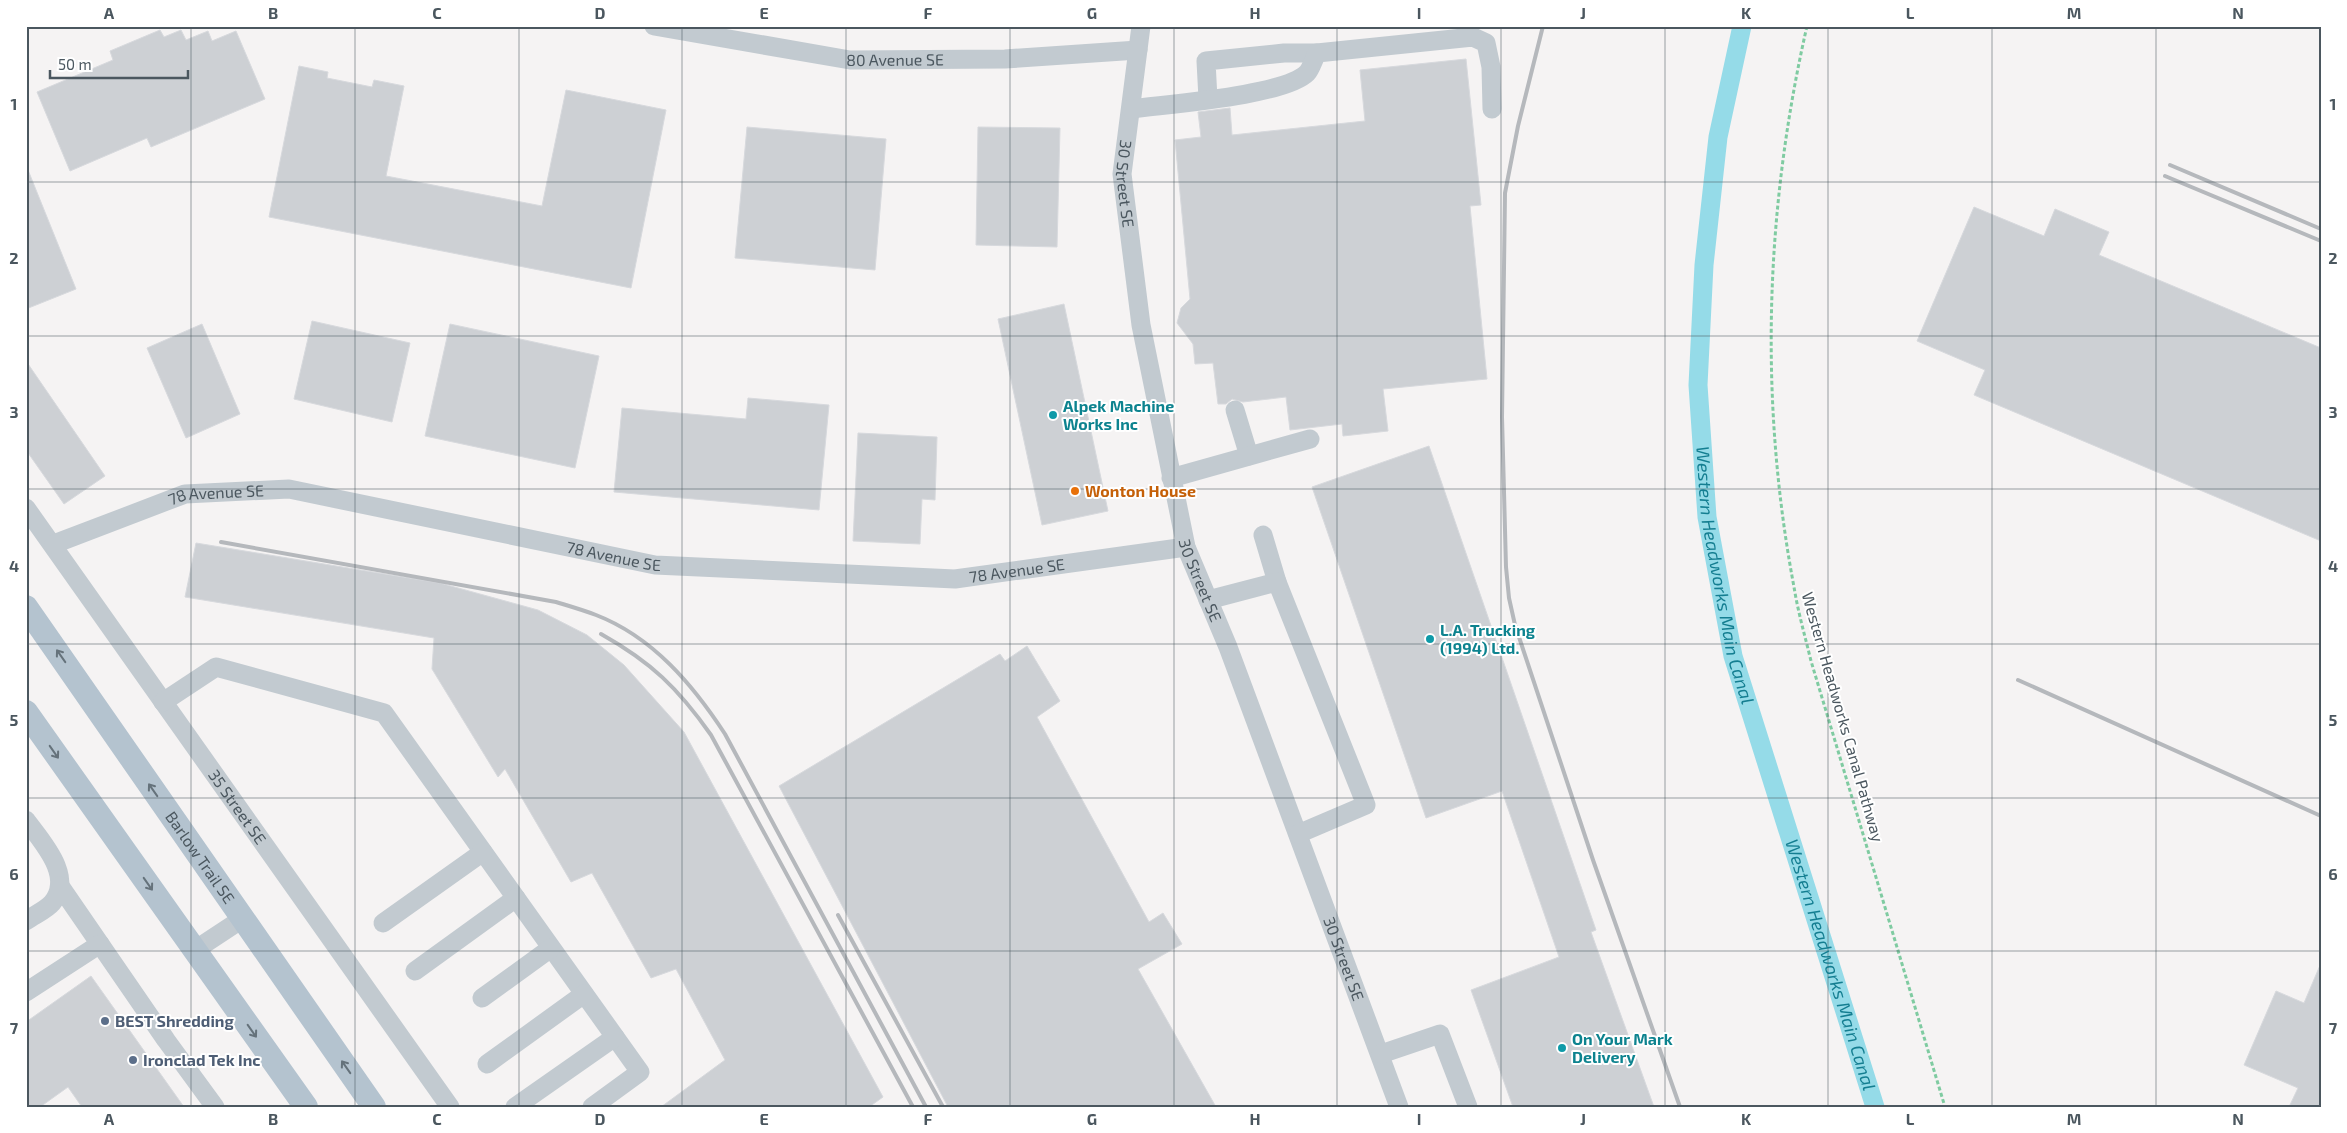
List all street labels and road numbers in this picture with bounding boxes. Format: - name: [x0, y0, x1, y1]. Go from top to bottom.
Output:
- street label: 80 Avenue SE: [846, 49, 944, 69]
- street label: 30 Street SE: [1113, 139, 1139, 229]
- street label: 78 Avenue SE: [165, 480, 264, 509]
- street label: 78 Avenue SE: [565, 537, 661, 574]
- street label: 30 Street SE: [1176, 537, 1226, 624]
- street label: 78 Avenue SE: [968, 554, 1066, 586]
- street label: Western Headworks Canal Pathway: [1799, 590, 1888, 845]
- street label: 35 Street SE: [205, 765, 271, 848]
- street label: Barlow Trail SE: [162, 807, 239, 907]
- street label: 30 Street SE: [1320, 914, 1369, 1003]

